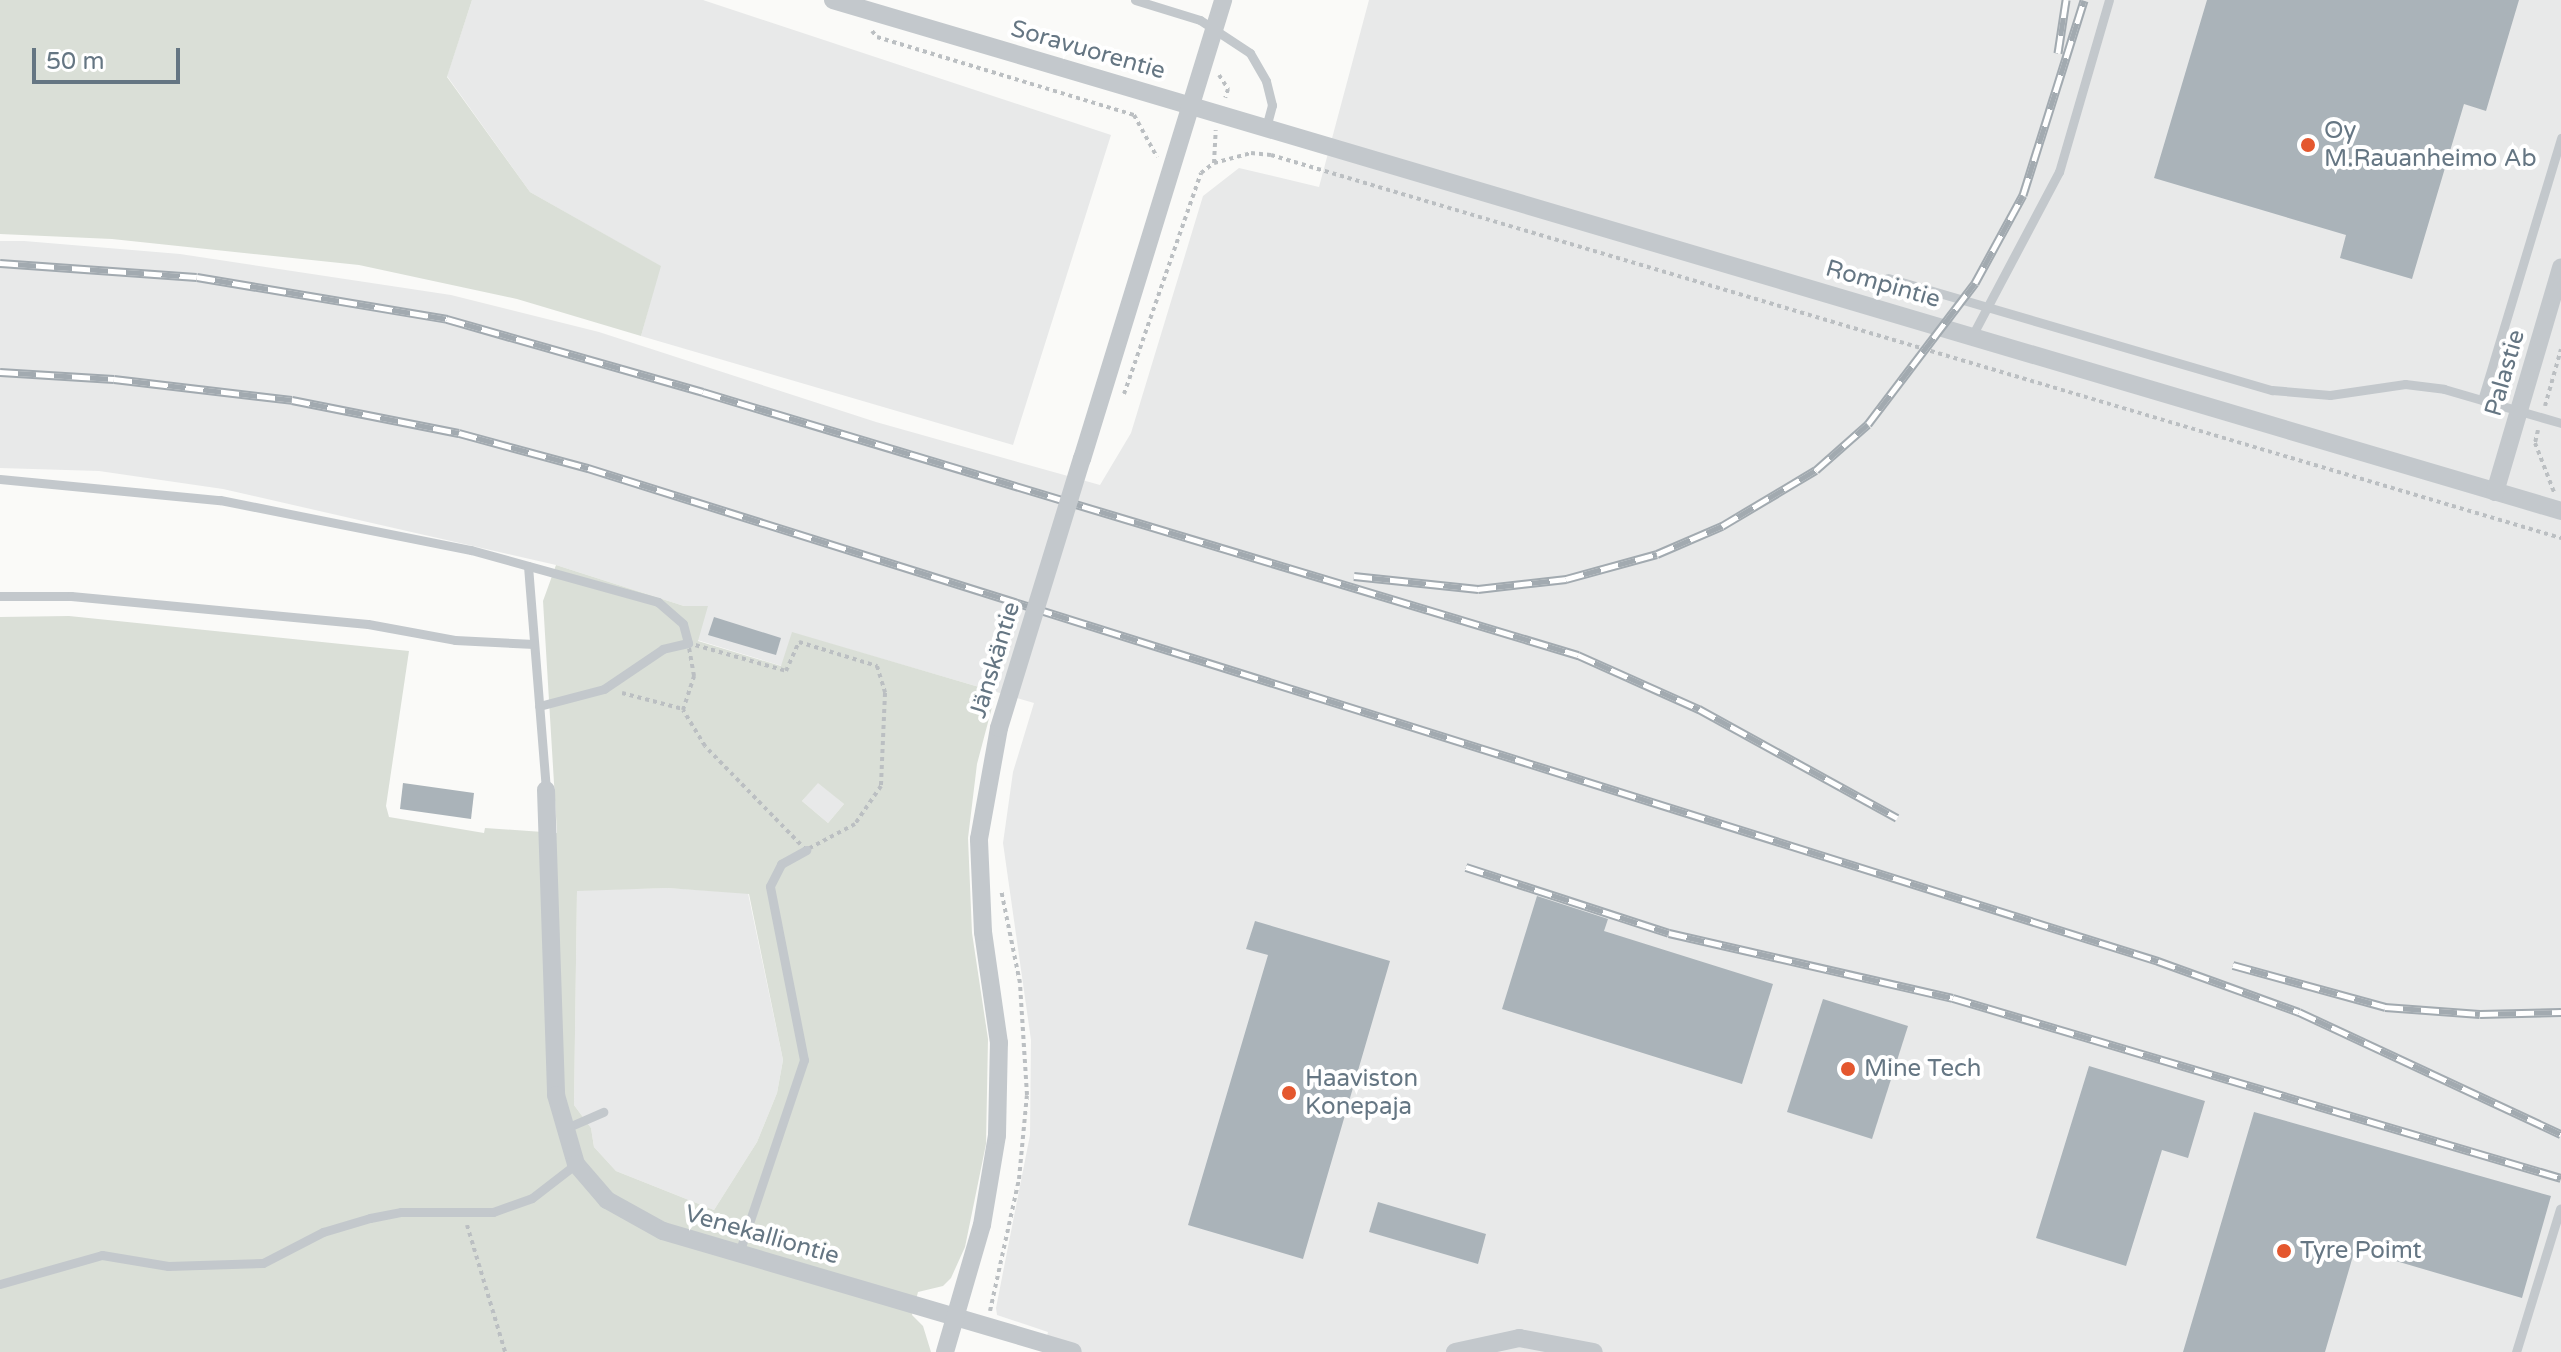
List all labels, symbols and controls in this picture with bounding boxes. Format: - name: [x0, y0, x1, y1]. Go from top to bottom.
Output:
- street label: Soravuorentie: [1007, 14, 1169, 86]
- scale bar: [36, 32, 184, 82]
- text: 50 m: [46, 47, 104, 76]
- place label: Oy M.Rauanheimo Ab: [2324, 117, 2537, 173]
- marker: Oy M.Rauanheimo Ab: [2299, 136, 2317, 154]
- street label: Rompintie: [1822, 254, 1944, 314]
- street label: Palastie: [2479, 326, 2531, 420]
- street label: Jänskäntie: [964, 598, 1026, 722]
- place label: Mine Tech: [1864, 1055, 1981, 1083]
- marker: Mine Tech: [1839, 1060, 1857, 1078]
- place label: Haaviston Konepaja: [1305, 1065, 1418, 1121]
- marker: Haaviston Konepaja: [1280, 1084, 1298, 1102]
- street label: Venekalliontie: [682, 1199, 842, 1271]
- place label: Tyre Poimt: [2300, 1237, 2422, 1265]
- marker: Tyre Poimt: [2275, 1242, 2293, 1260]

